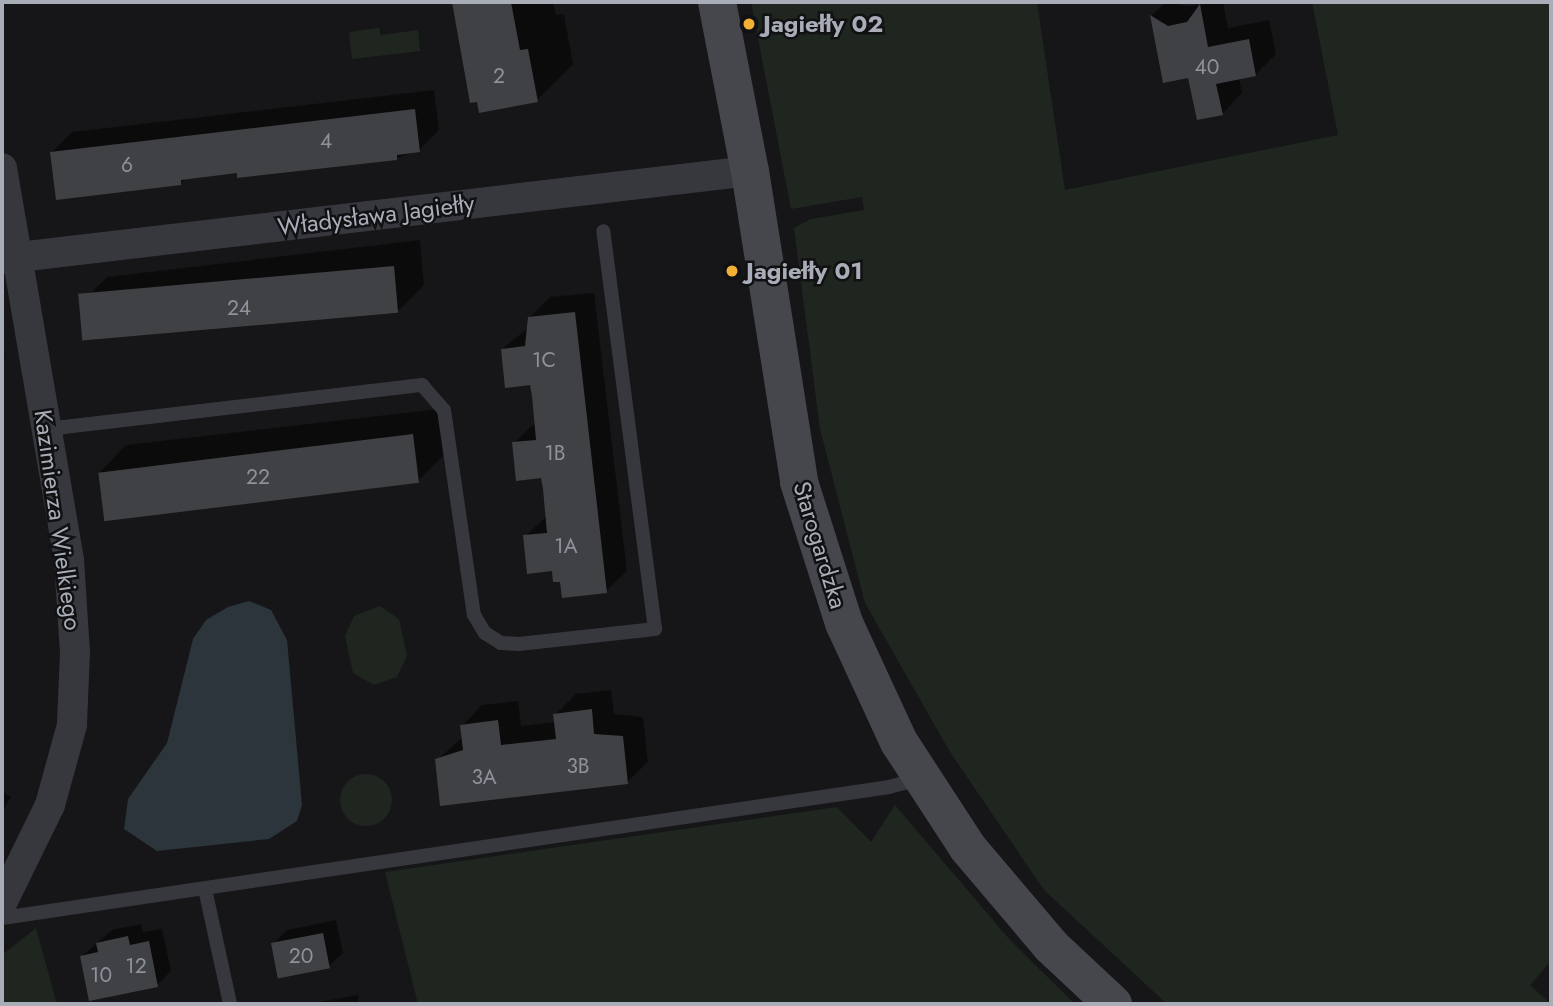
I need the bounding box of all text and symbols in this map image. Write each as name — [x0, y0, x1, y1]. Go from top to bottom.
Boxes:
place label: Jagiełły 02 — [763, 10, 883, 38]
marker: Jagiełły 02 — [741, 16, 757, 32]
house number: 40 — [1195, 54, 1219, 80]
house number: 2 — [493, 63, 505, 89]
house number: 4 — [320, 128, 332, 154]
house number: 6 — [121, 152, 133, 178]
street label: Władysława Jagiełły — [276, 189, 476, 241]
place label: Jagiełły 01 — [746, 257, 863, 285]
marker: Jagiełły 01 — [724, 263, 740, 279]
house number: 24 — [227, 295, 251, 321]
house number: 1C — [532, 347, 556, 373]
street label: Kazimierza Wielkiego — [28, 408, 88, 632]
house number: 1B — [544, 440, 566, 466]
house number: 22 — [246, 464, 270, 490]
street label: Starogardzka — [787, 478, 853, 612]
house number: 1A — [554, 533, 578, 559]
house number: 3B — [566, 753, 590, 779]
house number: 3A — [471, 764, 497, 790]
house number: 20 — [289, 943, 313, 969]
house number: 12 — [125, 953, 147, 979]
house number: 10 — [90, 962, 112, 988]

